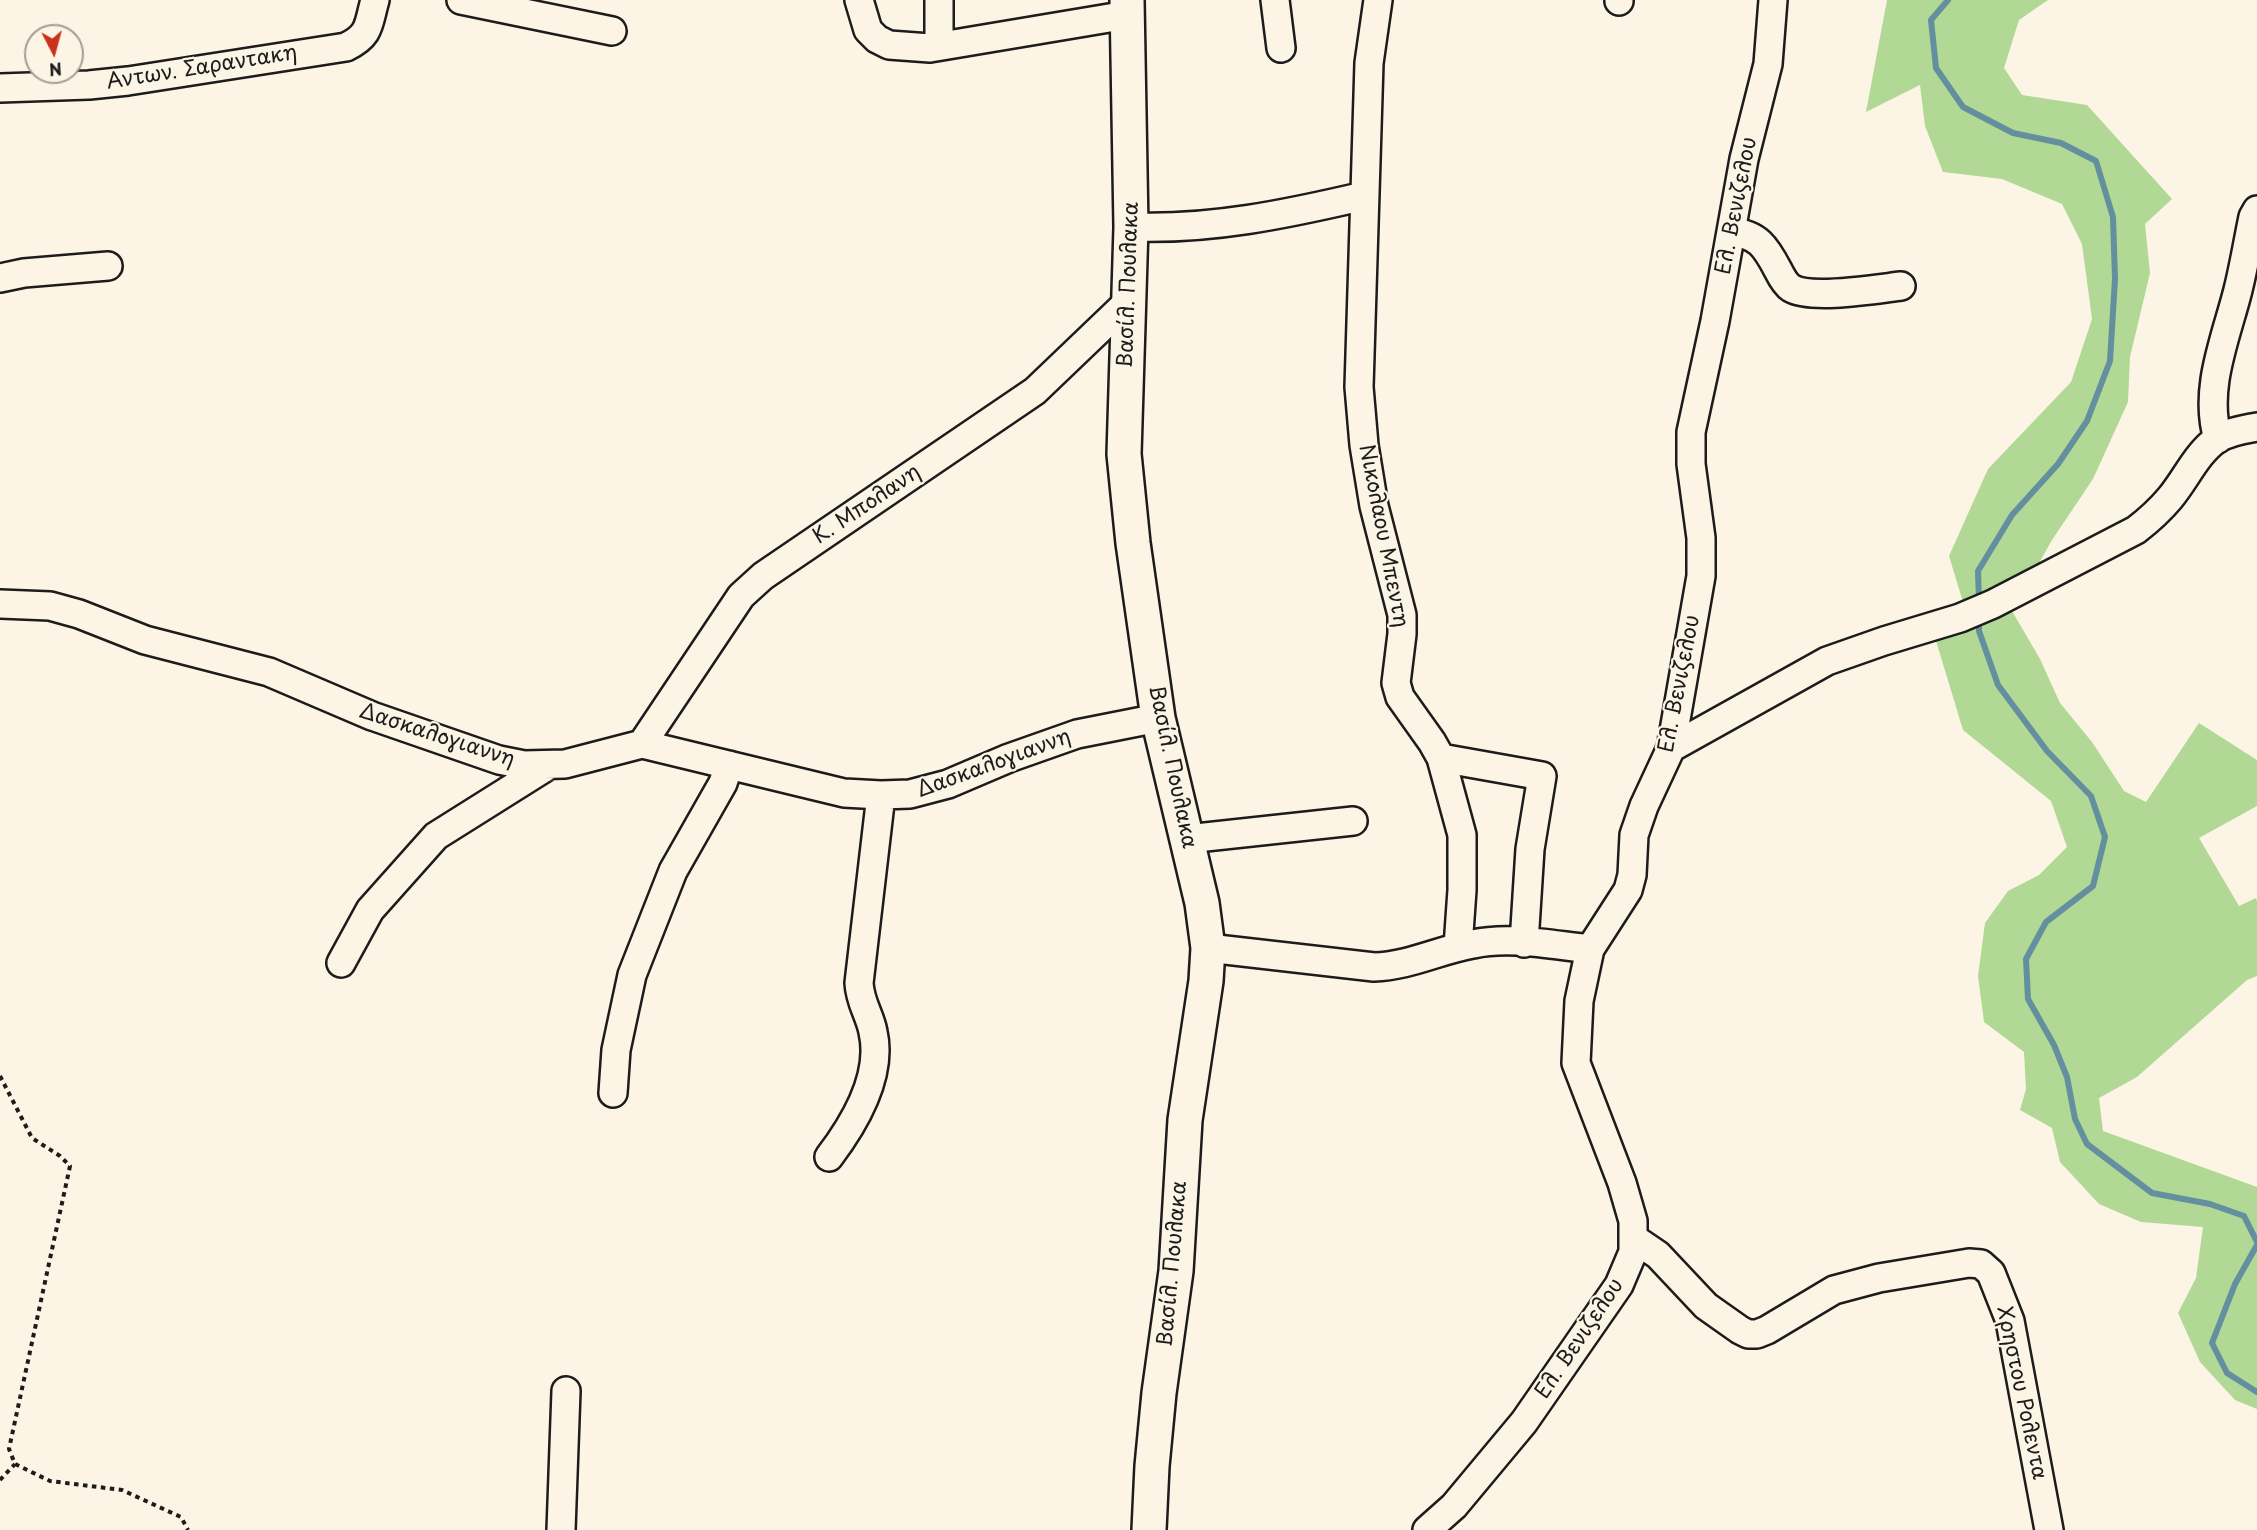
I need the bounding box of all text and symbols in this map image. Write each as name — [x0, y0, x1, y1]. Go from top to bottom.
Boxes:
north arrow — [24, 24, 84, 84]
street label: Αντων. Σαραντακη — [105, 40, 299, 96]
text: N — [48, 57, 63, 83]
street label: Ελ. Βενιζελου — [1711, 135, 1763, 277]
street label: Βασίλ. Πουλακα — [1114, 201, 1144, 369]
street label: Νικολαου Μπεντη — [1353, 442, 1413, 630]
street label: Κ. Μπολανη — [808, 460, 926, 550]
street label: Ελ. Βενιζελου — [1654, 613, 1706, 755]
street label: Βασίλ. Πουλακα — [1142, 683, 1202, 851]
street label: Δασκαλογιαννη — [356, 699, 518, 773]
street label: Δασκαλογιαννη — [914, 724, 1074, 804]
street label: Βασίλ. Πουλακα — [1153, 1180, 1193, 1348]
street label: Ελ. Βενιζελου — [1531, 1274, 1629, 1404]
street label: Χρηστου Ρολεντα — [1990, 1304, 2052, 1482]

